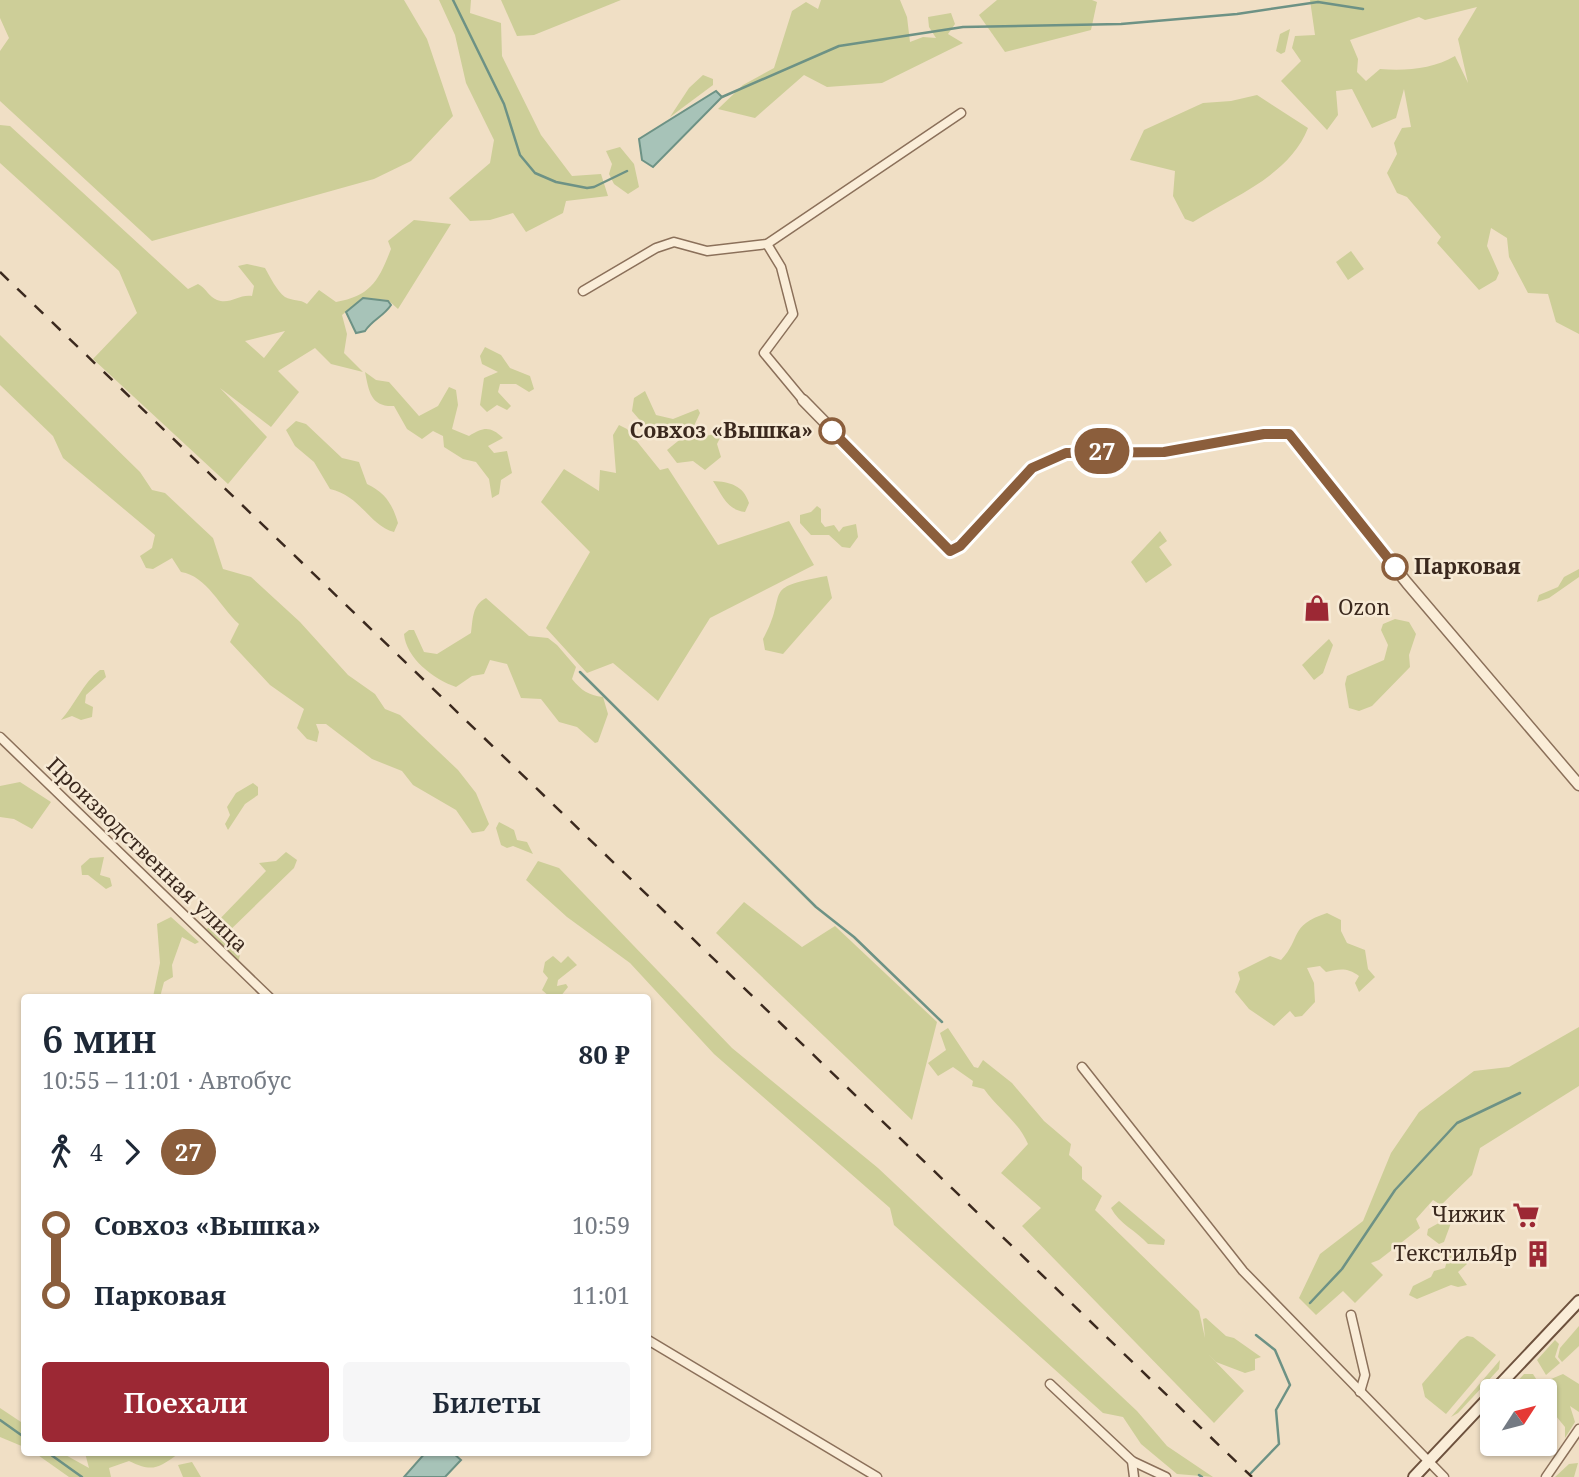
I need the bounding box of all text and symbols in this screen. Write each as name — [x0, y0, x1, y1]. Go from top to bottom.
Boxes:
place label: Совхоз «Вышка» — [630, 416, 813, 444]
marker: Совхоз «Вышка» — [819, 418, 845, 444]
line badge: 27 — [1070, 428, 1134, 474]
text: 27 — [1088, 434, 1116, 467]
place label: Парковая — [1414, 552, 1521, 580]
marker: Парковая — [1382, 554, 1408, 580]
shop icon: Ozon — [1302, 593, 1332, 623]
place label: Ozon — [1338, 593, 1390, 621]
street label: Производственная улица — [41, 751, 254, 958]
text: 6 мин — [42, 1012, 157, 1064]
text: 80 ₽ — [579, 1036, 630, 1072]
text: 10:55 – 11:01 · Автобус — [42, 1064, 291, 1096]
icon: walk — [42, 1133, 80, 1171]
icon: forward — [113, 1133, 151, 1171]
text: 27 — [175, 1135, 202, 1168]
text: 4 — [90, 1136, 103, 1168]
place label: Чижик — [1432, 1200, 1506, 1228]
supermarket icon: Чижик — [1511, 1200, 1541, 1230]
text: Совхоз «Вышка» — [94, 1207, 321, 1243]
text: 10:59 — [572, 1209, 630, 1241]
place label: ТекстильЯр — [1393, 1239, 1517, 1267]
building icon: ТекстильЯр — [1523, 1239, 1553, 1269]
text: Парковая — [94, 1277, 226, 1313]
text: 11:01 — [572, 1279, 630, 1311]
button: Поехали — [42, 1362, 329, 1442]
button: Билеты — [343, 1362, 630, 1442]
north arrow — [1480, 1379, 1558, 1456]
map controls — [1480, 1379, 1557, 1456]

